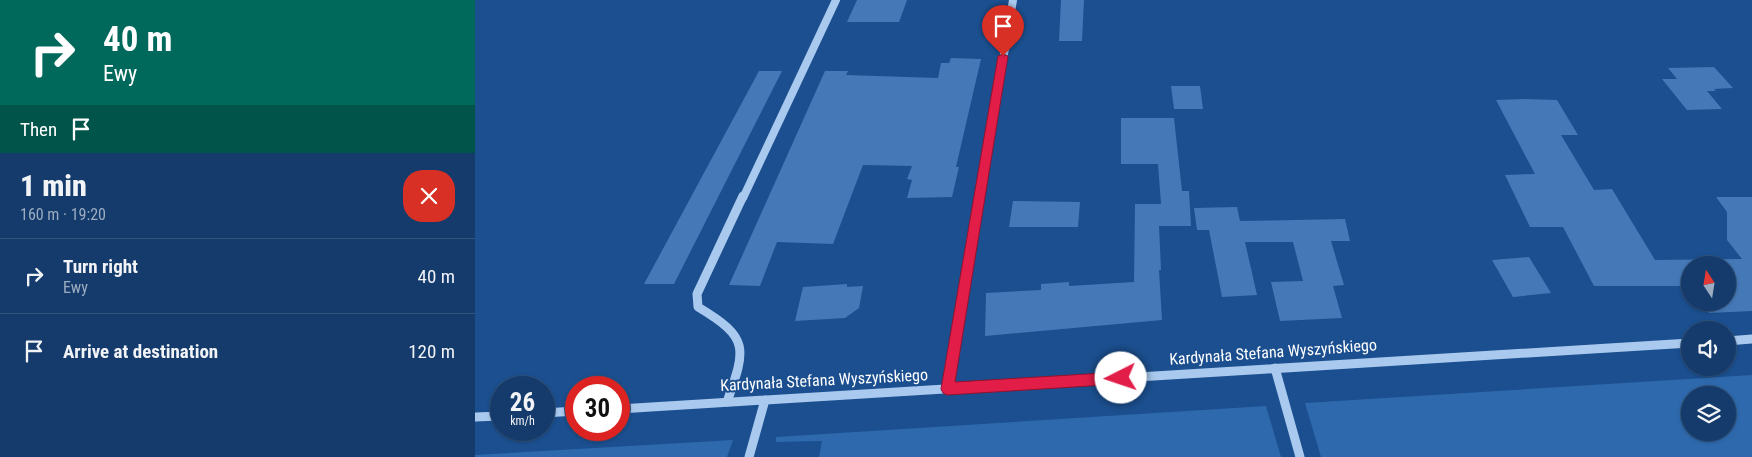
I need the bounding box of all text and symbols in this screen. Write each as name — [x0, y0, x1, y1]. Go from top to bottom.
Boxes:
pin — [982, 5, 1024, 56]
icon: arrive — [989, 12, 1017, 40]
text: 40 m — [103, 19, 172, 60]
icon: right — [20, 20, 85, 85]
text: Ewy — [103, 61, 137, 86]
icon: arrive — [67, 115, 95, 143]
text: Then — [20, 118, 57, 141]
text: 1 min — [20, 168, 87, 203]
button: close — [403, 170, 455, 222]
text: 160 m · 19:20 — [20, 205, 106, 224]
text: Turn right — [63, 255, 138, 278]
north arrow — [1681, 256, 1736, 311]
map controls — [1681, 256, 1736, 441]
icon: right — [20, 262, 48, 290]
text: 40 m — [418, 265, 455, 288]
text: Ewy — [63, 278, 88, 297]
button: sound — [1681, 321, 1736, 376]
street label: Kardynała Stefana Wyszyńskiego — [1169, 335, 1377, 369]
icon: arrive — [20, 337, 48, 365]
text: Arrive at destination — [63, 340, 218, 363]
text: 120 m — [408, 340, 455, 363]
position arrow — [1094, 351, 1146, 403]
street label: Kardynała Stefana Wyszyńskiego — [720, 365, 928, 395]
speed limit sign: 30 — [565, 376, 630, 441]
button: layers — [1681, 386, 1736, 441]
text: 26 — [510, 388, 535, 417]
text: km/h — [510, 414, 535, 428]

